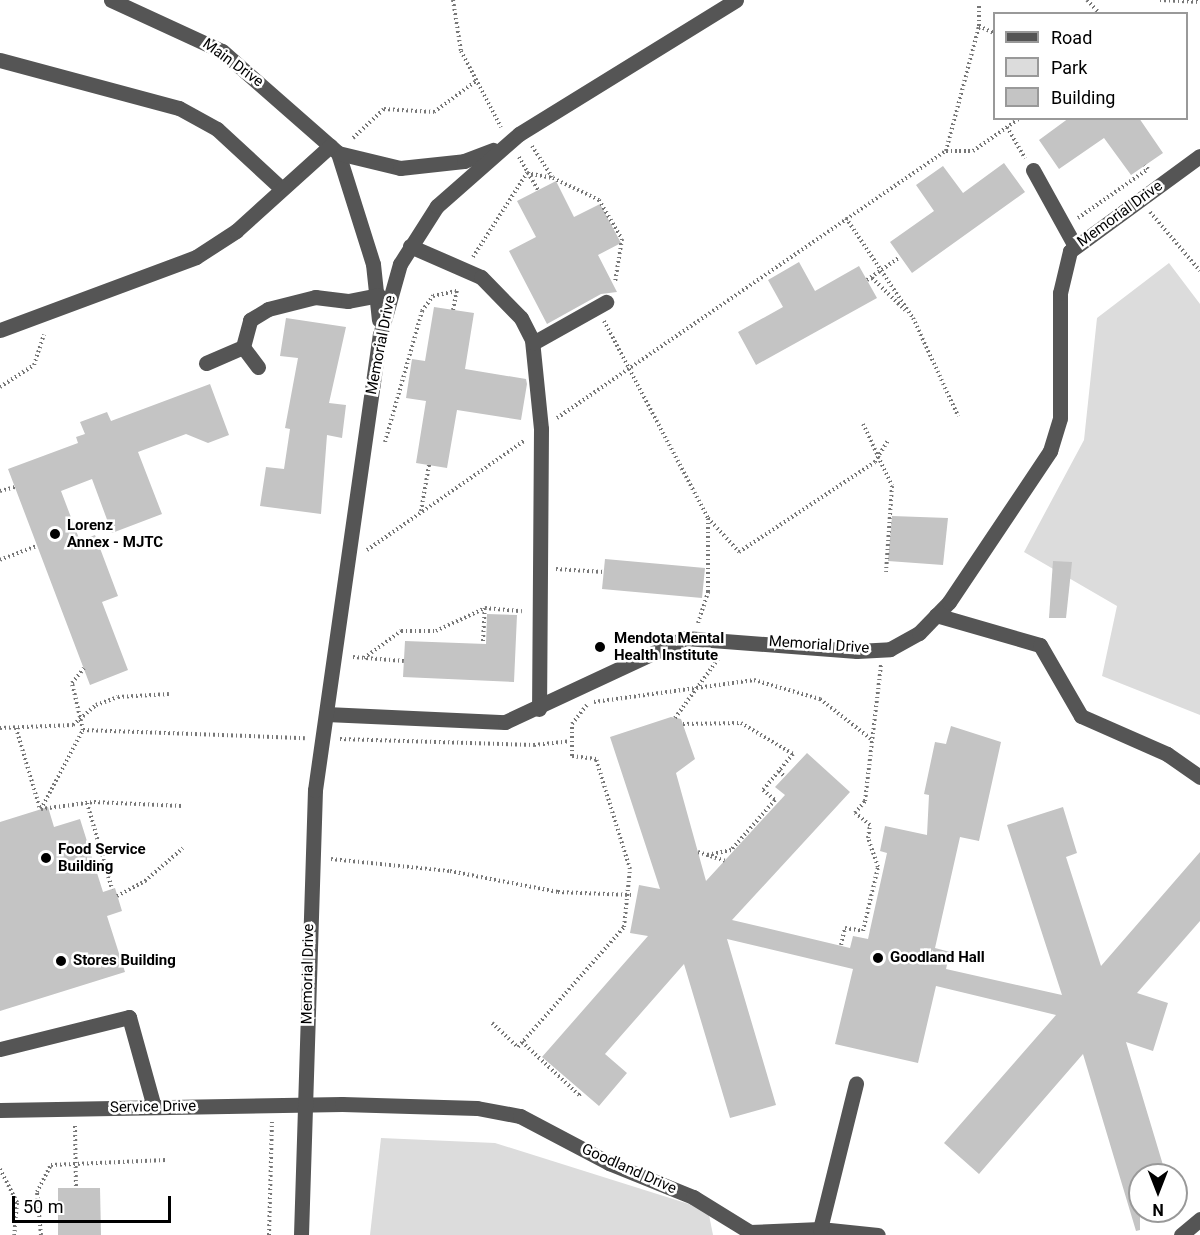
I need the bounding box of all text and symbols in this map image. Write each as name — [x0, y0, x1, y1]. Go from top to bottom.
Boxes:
legend — [993, 12, 1188, 120]
text: Road — [1051, 27, 1092, 48]
street label: Main Drive — [199, 35, 267, 91]
text: Park — [1051, 57, 1087, 78]
text: Building — [1051, 87, 1115, 108]
street label: Memorial Drive — [1074, 177, 1166, 251]
street label: Memorial Drive — [363, 294, 399, 396]
place label: Lorenz Annex - MJTC — [67, 516, 163, 551]
marker: Lorenz Annex - MJTC — [48, 527, 62, 541]
place label: Mendota Mental Health Institute — [614, 629, 724, 664]
street label: Memorial Drive — [768, 633, 870, 657]
marker: Mendota Mental Health Institute — [591, 638, 609, 656]
place label: Food Service Building — [58, 840, 146, 875]
marker: Food Service Building — [39, 851, 53, 865]
street label: Memorial Drive — [298, 923, 318, 1025]
place label: Goodland Hall — [890, 949, 985, 967]
marker: Goodland Hall — [871, 951, 885, 965]
place label: Stores Building — [73, 952, 176, 970]
marker: Stores Building — [54, 954, 68, 968]
street label: Service Drive — [110, 1097, 196, 1117]
street label: Goodland Drive — [579, 1140, 679, 1198]
north arrow — [1128, 1163, 1188, 1223]
scale bar — [15, 1184, 174, 1222]
text: 50 m — [23, 1196, 63, 1217]
text: N — [1152, 1200, 1164, 1219]

